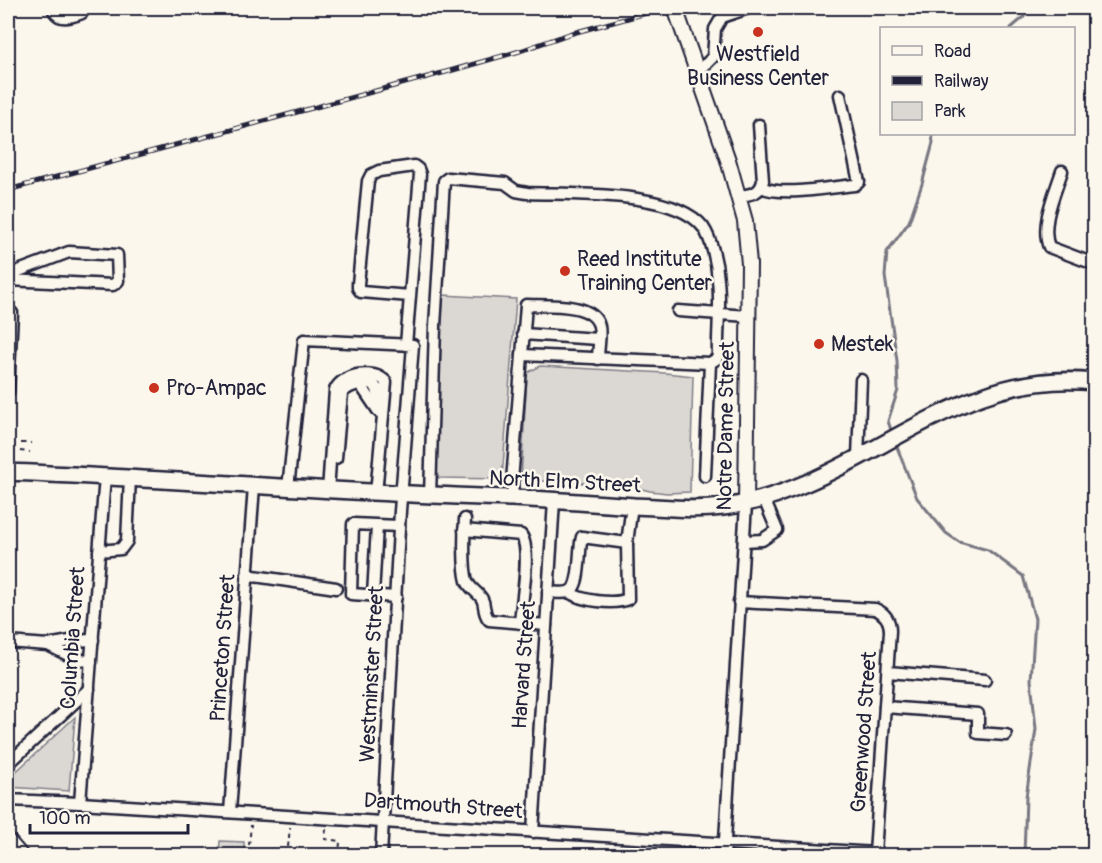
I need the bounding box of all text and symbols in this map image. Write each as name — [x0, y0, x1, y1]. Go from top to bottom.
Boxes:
marker: Westfield Business Center — [751, 25, 765, 39]
legend — [880, 27, 1075, 135]
text: Road — [934, 40, 971, 63]
place label: Westfield Business Center — [687, 41, 829, 92]
text: Railway — [934, 70, 989, 93]
text: Park — [934, 100, 966, 123]
place label: Reed Institute Training Center — [577, 246, 713, 297]
marker: Reed Institute Training Center — [558, 264, 572, 278]
place label: Mestek — [831, 331, 894, 358]
marker: Mestek — [812, 337, 826, 351]
street label: Notre Dame Street — [711, 341, 741, 511]
place label: Pro-Ampac — [166, 375, 267, 402]
marker: Pro-Ampac — [147, 381, 161, 395]
street label: North Elm Street — [488, 465, 642, 499]
street label: Columbia Street — [55, 565, 91, 710]
street label: Princeton Street — [204, 573, 242, 723]
street label: Westminster Street — [354, 584, 390, 763]
street label: Harvard Street — [506, 599, 542, 730]
street label: Greenwood Street — [845, 650, 883, 814]
street label: Dartmouth Street — [363, 787, 524, 825]
scale bar — [30, 797, 188, 835]
text: 100 m — [39, 807, 91, 830]

